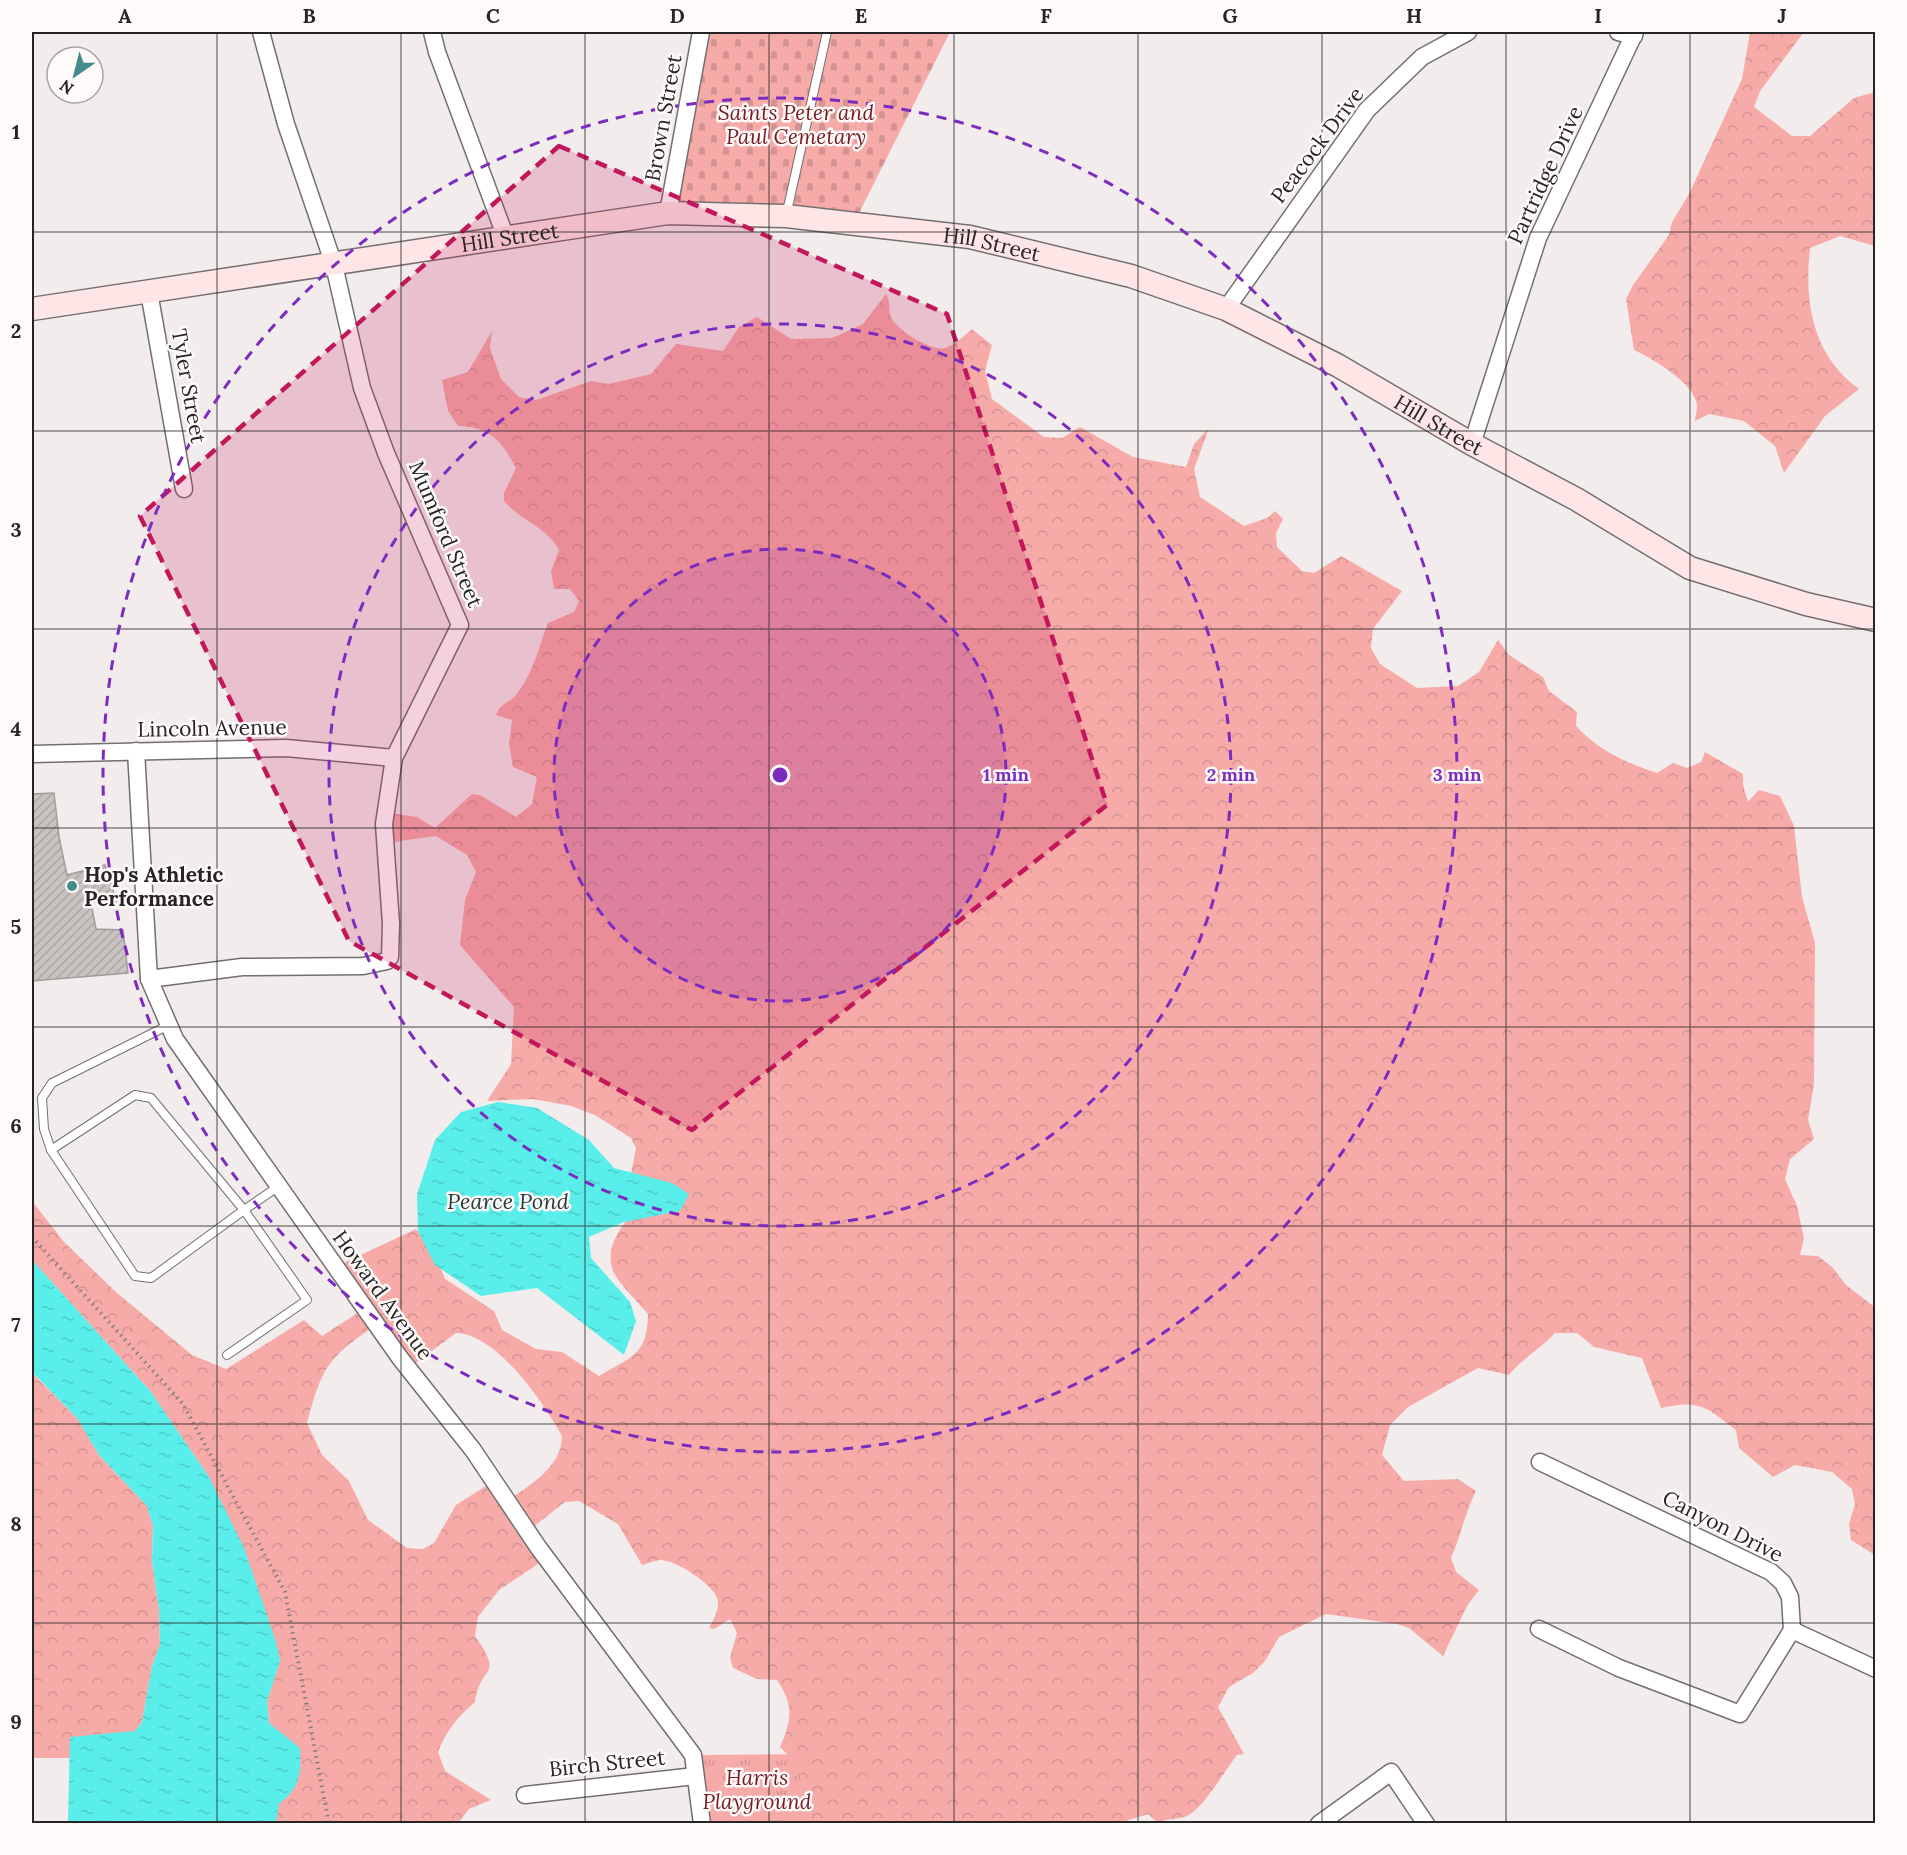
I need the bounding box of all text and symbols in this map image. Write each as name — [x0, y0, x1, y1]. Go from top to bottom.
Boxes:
text: A — [118, 3, 132, 28]
text: B — [302, 3, 316, 28]
text: C — [486, 3, 500, 28]
text: D — [669, 3, 685, 28]
text: E — [855, 3, 867, 28]
text: F — [1040, 3, 1052, 28]
text: G — [1222, 3, 1238, 28]
text: H — [1406, 3, 1422, 28]
text: I — [1594, 3, 1602, 28]
text: J — [1777, 3, 1787, 28]
north arrow — [45, 45, 105, 105]
street label: Brown Street — [639, 52, 688, 184]
text: N — [56, 76, 77, 99]
street label: Peacock Drive — [1265, 82, 1369, 208]
park label: Saints Peter and Paul Cemetary — [718, 99, 875, 150]
street label: Partridge Drive — [1501, 102, 1589, 248]
text: 1 — [12, 119, 20, 144]
street label: Hill Street — [459, 216, 561, 258]
street label: Hill Street — [942, 221, 1044, 267]
text: 2 — [11, 318, 21, 343]
street label: Tyler Street — [166, 327, 212, 446]
street label: Hill Street — [1389, 388, 1489, 461]
street label: Mumford Street — [403, 457, 489, 612]
text: 3 — [10, 517, 22, 542]
street label: Lincoln Avenue — [137, 713, 287, 743]
text: 4 — [11, 716, 22, 741]
text: 1 min — [983, 763, 1029, 786]
text: 2 min — [1207, 763, 1256, 786]
text: 3 min — [1433, 763, 1482, 786]
centre of rings — [770, 765, 790, 785]
place label: Hop's Athletic Performance — [84, 861, 224, 912]
marker: Hop's Athletic Performance — [65, 879, 79, 893]
text: 5 — [11, 914, 22, 939]
text: 6 — [10, 1113, 22, 1138]
water label: Pearce Pond — [447, 1187, 570, 1215]
street label: Howard Avenue — [327, 1225, 439, 1365]
text: 7 — [11, 1312, 21, 1337]
street label: Canyon Drive — [1658, 1484, 1788, 1568]
text: 8 — [10, 1511, 22, 1536]
text: 9 — [10, 1709, 22, 1734]
street label: Birch Street — [548, 1743, 667, 1783]
park label: Harris Playground — [703, 1764, 812, 1815]

